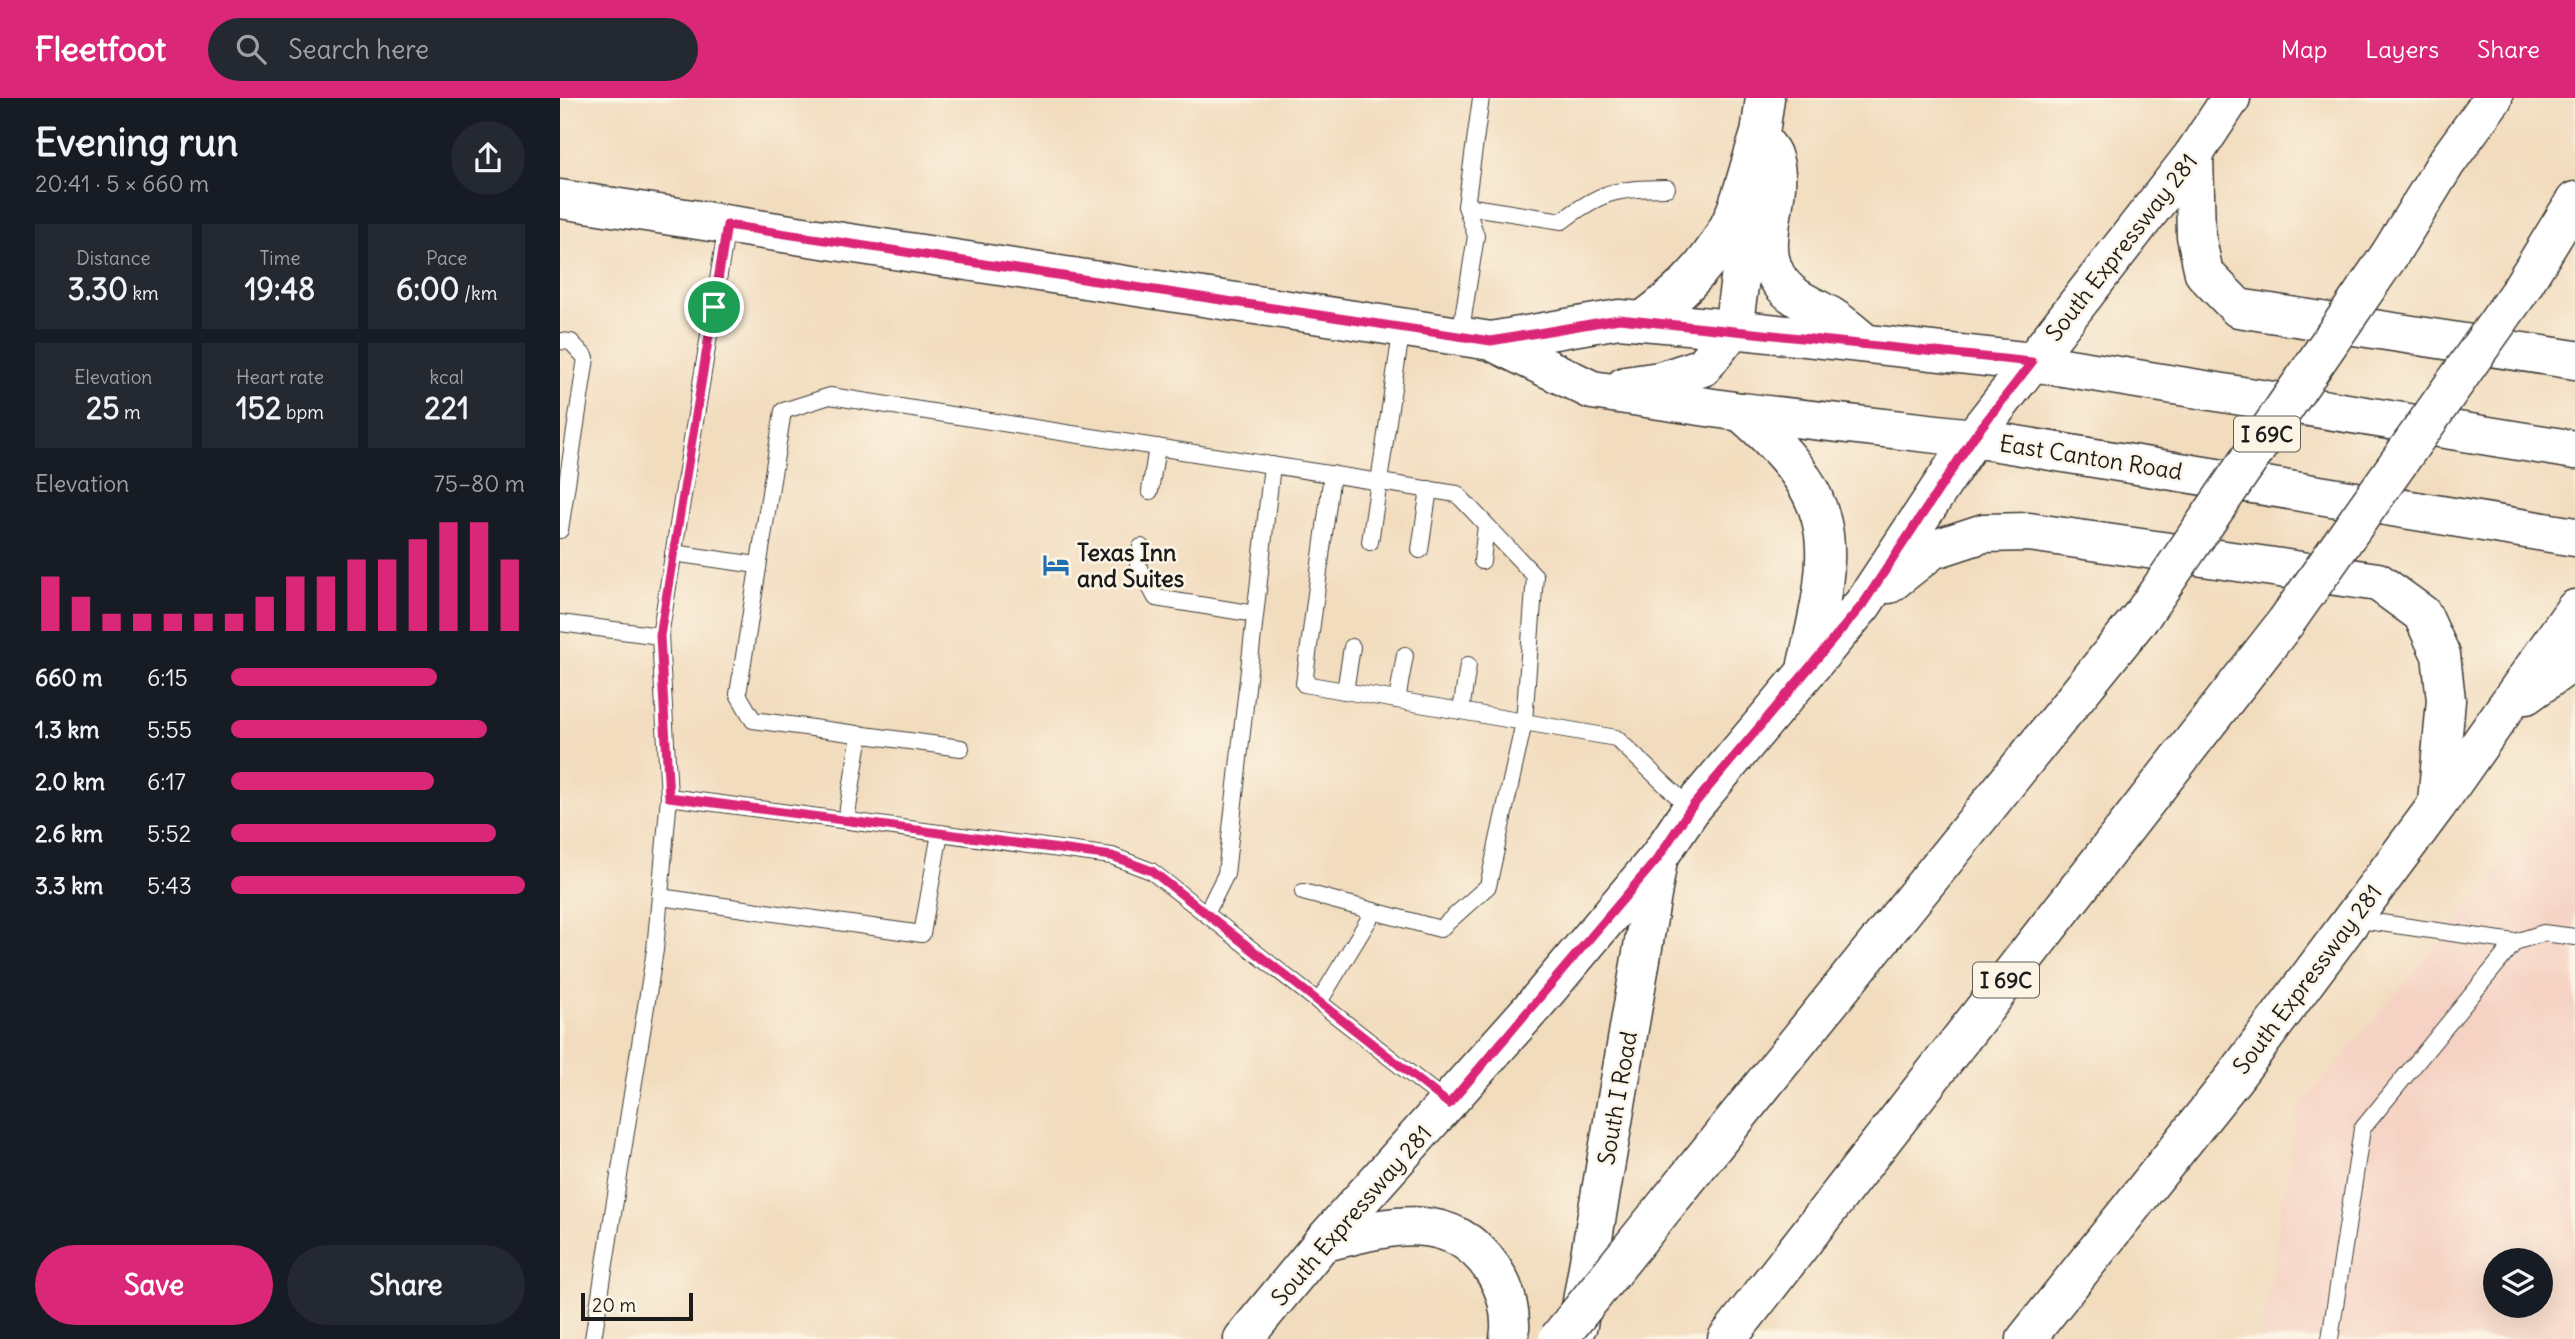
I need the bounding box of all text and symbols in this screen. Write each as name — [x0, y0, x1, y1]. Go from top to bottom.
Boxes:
search box — [208, 18, 698, 81]
text: Fleetfoot — [35, 28, 166, 70]
icon: search — [232, 30, 270, 68]
text: Search here — [288, 33, 429, 66]
text: Map — [2281, 34, 2327, 64]
text: Layers — [2365, 34, 2439, 64]
text: Share — [2477, 34, 2540, 64]
text: Evening run — [35, 119, 238, 166]
button: share — [451, 121, 525, 195]
street label: South Expressway 281 — [2039, 147, 2203, 347]
text: 20:41 · 5 × 660 m — [35, 169, 209, 198]
text: Distance — [76, 246, 150, 270]
text: Time — [259, 246, 301, 270]
text: Pace — [426, 246, 467, 270]
text: 3.30 — [68, 270, 128, 308]
text: 19:48 — [245, 270, 315, 308]
text: 6:00 — [396, 270, 460, 308]
pin — [684, 277, 744, 337]
text: km — [128, 281, 159, 305]
text: /km — [460, 281, 497, 305]
icon: arrive — [695, 288, 733, 326]
text: Elevation — [74, 365, 152, 389]
text: Heart rate — [236, 365, 324, 389]
text: kcal — [430, 365, 464, 389]
text: 25 — [86, 389, 120, 427]
text: 152 — [236, 389, 282, 427]
text: 221 — [424, 389, 469, 427]
text: m — [120, 400, 141, 424]
text: bpm — [282, 400, 324, 424]
road number: I 69C — [2234, 416, 2300, 452]
street label: East Canton Road — [1998, 428, 2184, 486]
text: Elevation — [35, 469, 129, 498]
text: 75–80 m — [433, 469, 525, 498]
place label: Texas Inn and Suites — [1077, 538, 1184, 593]
hotel icon: Texas Inn and Suites — [1041, 550, 1071, 580]
text: 660 m — [35, 663, 102, 692]
text: 6:15 — [147, 663, 188, 692]
text: 1.3 km — [35, 715, 99, 744]
text: 5:55 — [147, 715, 192, 744]
text: 2.0 km — [35, 767, 105, 796]
text: 6:17 — [147, 767, 186, 796]
text: 2.6 km — [35, 819, 103, 848]
text: 5:52 — [147, 819, 191, 848]
text: 3.3 km — [35, 871, 103, 900]
text: 5:43 — [147, 871, 192, 900]
street label: South Expressway 281 — [2226, 878, 2388, 1080]
road number: I 69C — [1973, 962, 2039, 998]
street label: South I Road — [1591, 1029, 1643, 1167]
street label: South Expressway 281 — [1265, 1119, 1437, 1311]
button: Save — [35, 1245, 273, 1325]
button: Share — [287, 1245, 525, 1325]
map controls — [2483, 1248, 2553, 1318]
button: layers — [2483, 1248, 2553, 1318]
scale bar — [581, 1290, 693, 1322]
text: 20 m — [592, 1293, 636, 1317]

